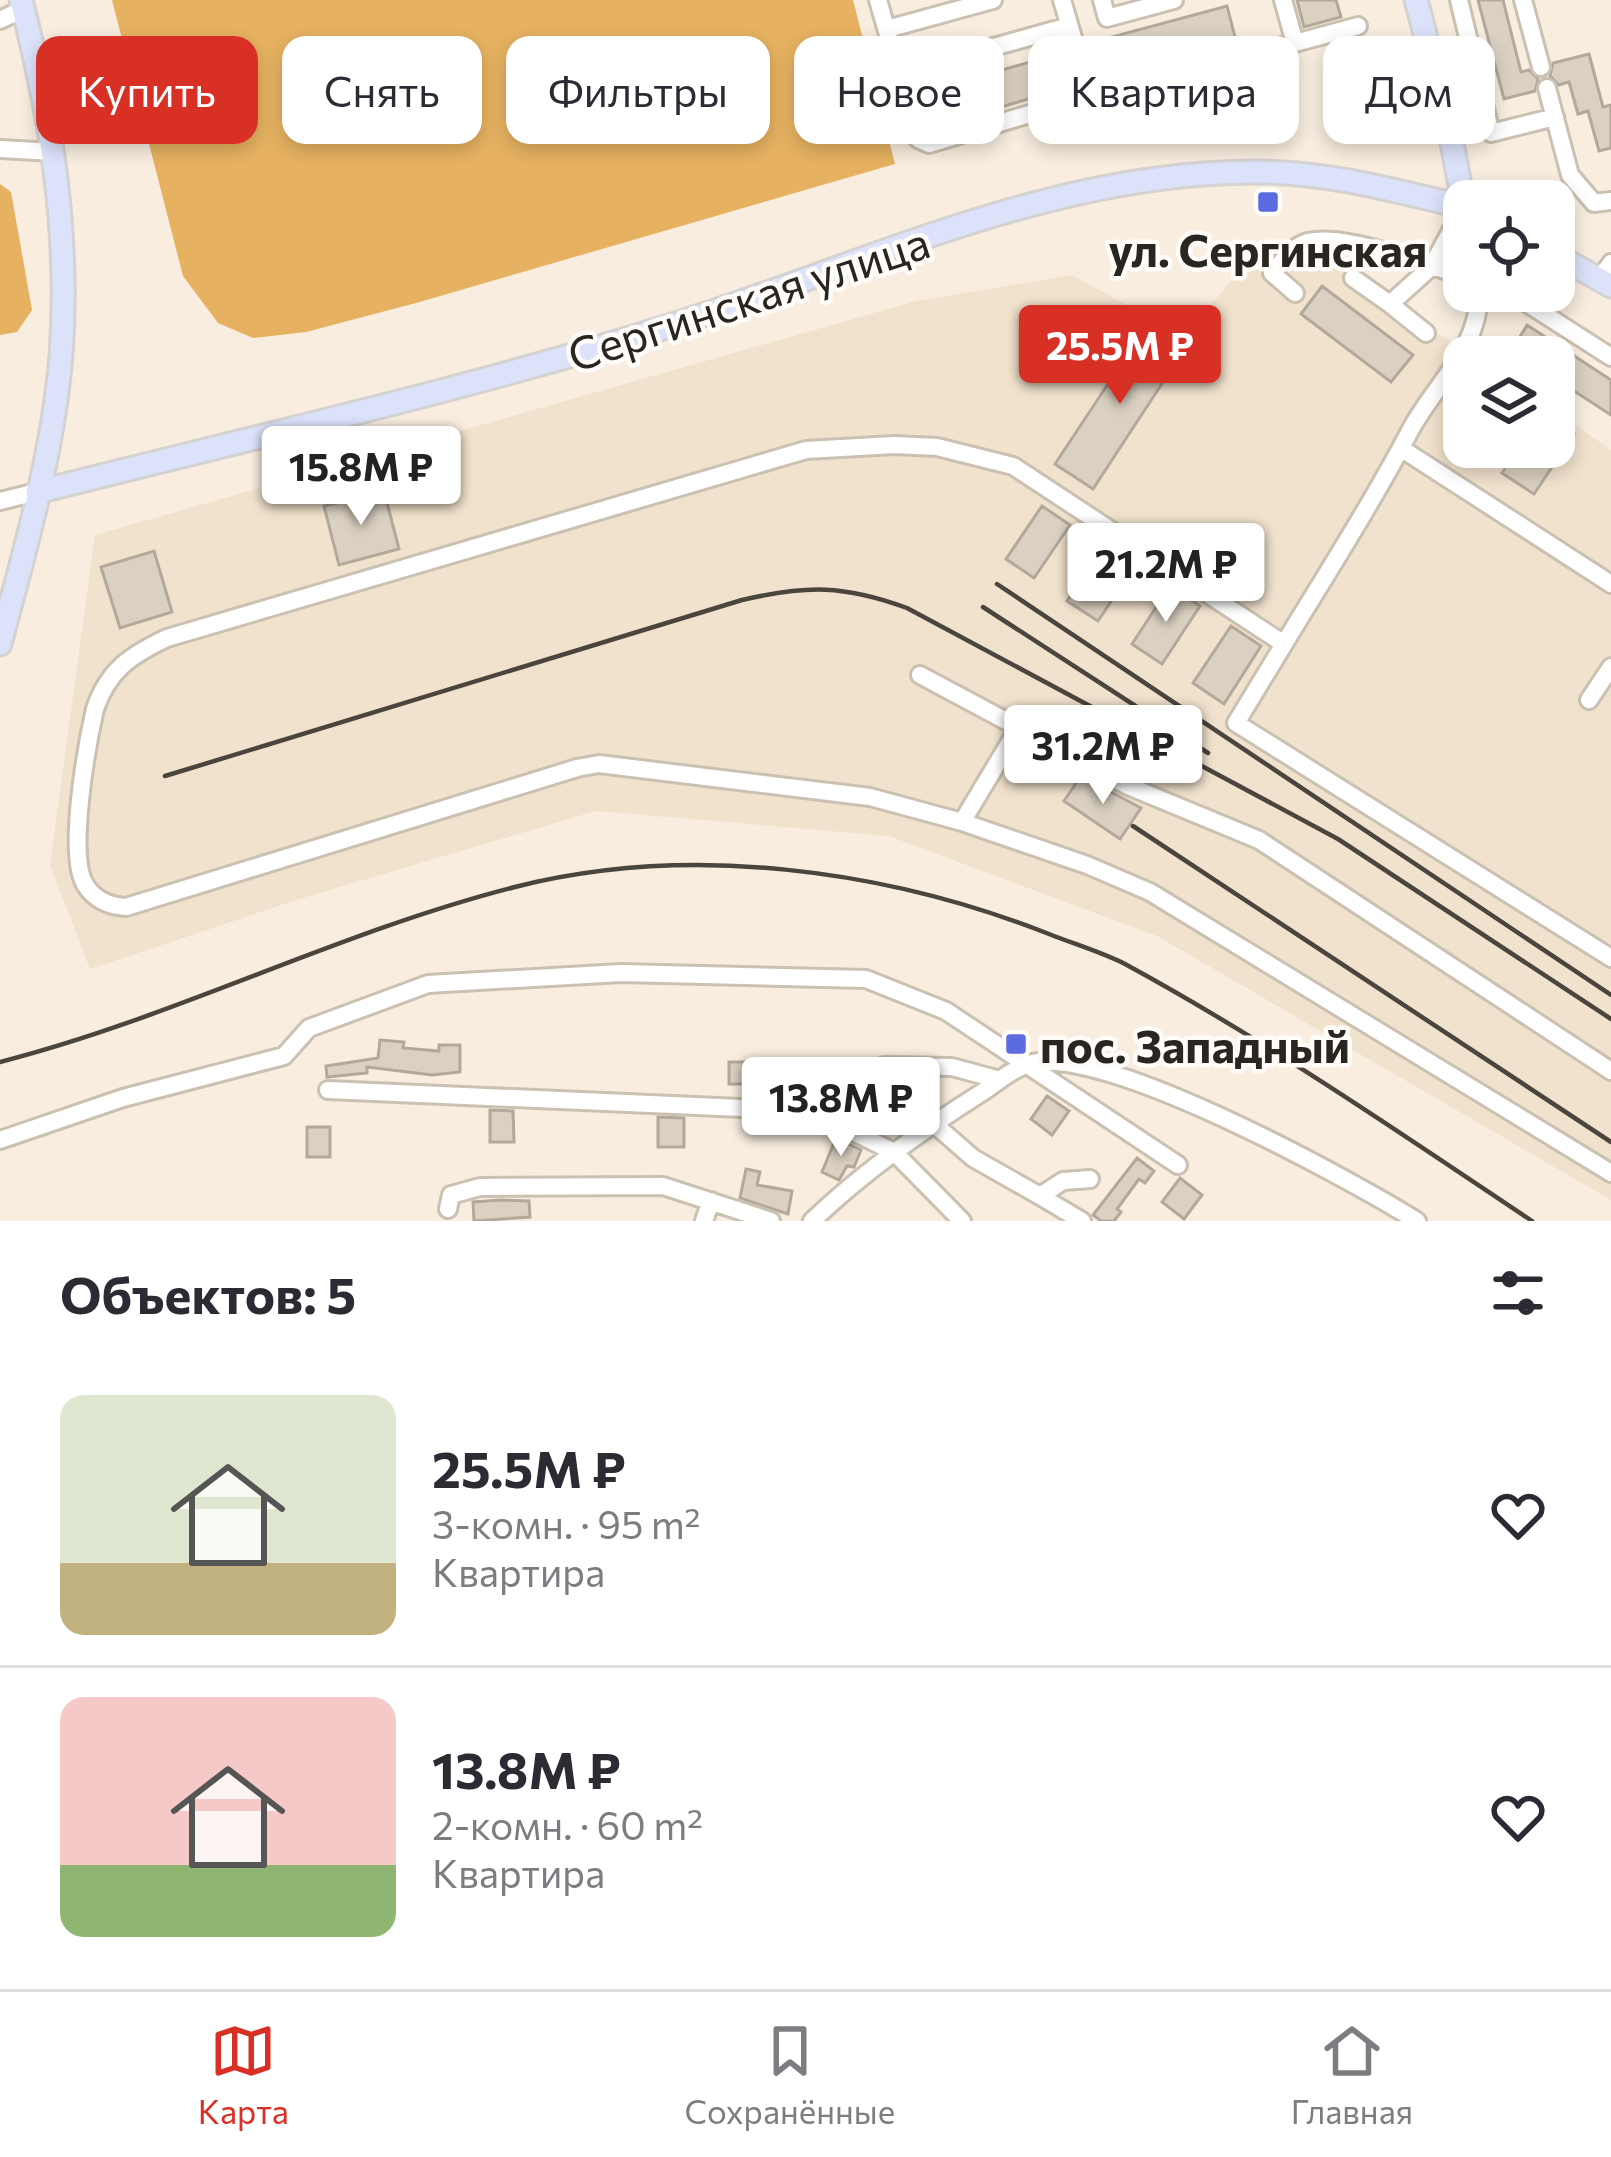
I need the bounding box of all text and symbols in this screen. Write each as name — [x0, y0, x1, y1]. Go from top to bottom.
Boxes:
chip: Купить — [36, 36, 258, 144]
chip: Снять — [282, 36, 482, 144]
chip: Фильтры — [506, 36, 770, 144]
chip: Новое — [794, 36, 1004, 144]
chip: Квартира — [1028, 36, 1299, 144]
chip: Дом — [1323, 36, 1495, 144]
map controls — [1443, 180, 1575, 468]
button: locate — [1443, 180, 1575, 312]
marker: ул. Сергинская — [1255, 189, 1281, 215]
street label: Сергинская улица — [560, 213, 936, 381]
place label: ул. Сергинская — [1109, 221, 1427, 276]
pin: 25.5M ₽ — [1009, 305, 1231, 407]
text: 25.5M ₽ — [1046, 320, 1194, 368]
button: layers — [1443, 336, 1575, 468]
pin: 15.8M ₽ — [250, 426, 472, 528]
text: 15.8M ₽ — [289, 441, 433, 489]
pin: 21.2M ₽ — [1055, 523, 1277, 625]
text: 21.2M ₽ — [1094, 538, 1238, 586]
pin: 31.2M ₽ — [992, 705, 1214, 807]
text: 31.2M ₽ — [1031, 720, 1175, 768]
place label: пос. Западный — [1040, 1017, 1350, 1072]
marker: пос. Западный — [1003, 1031, 1029, 1057]
pin: 13.8M ₽ — [730, 1057, 952, 1159]
text: 13.8M ₽ — [769, 1072, 913, 1120]
icon: filters — [1485, 1260, 1551, 1326]
text: Объектов: 5 — [60, 1262, 356, 1325]
text: 25.5M ₽ — [432, 1436, 626, 1499]
icon: home — [156, 1443, 300, 1587]
icon: heart — [1485, 1482, 1551, 1548]
text: 3-комн. · 95 m² — [432, 1499, 700, 1547]
text: Квартира — [432, 1547, 605, 1595]
text: 13.8M ₽ — [432, 1737, 621, 1800]
icon: home — [156, 1745, 300, 1889]
icon: heart — [1485, 1784, 1551, 1850]
text: 2-комн. · 60 m² — [432, 1800, 703, 1848]
text: Квартира — [432, 1848, 605, 1896]
tab: Карта — [198, 2018, 289, 2131]
tab: Сохранённые — [684, 2018, 895, 2131]
tab: Главная — [1291, 2018, 1413, 2131]

